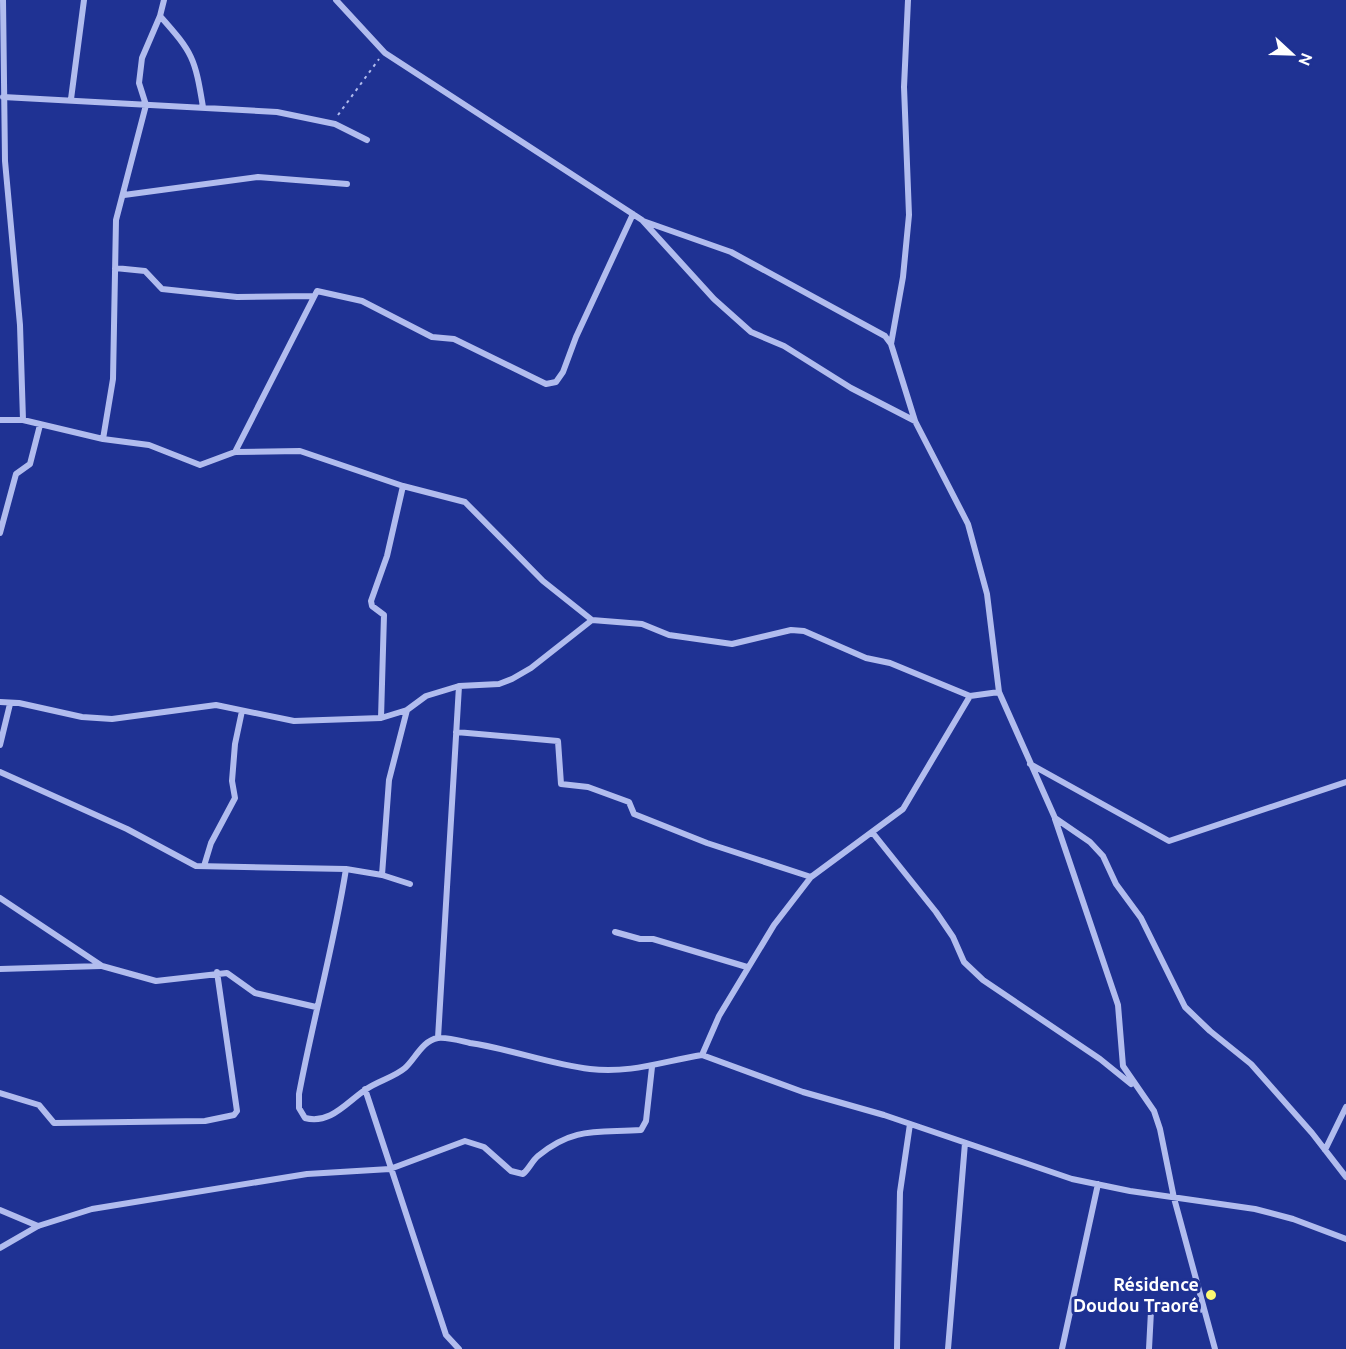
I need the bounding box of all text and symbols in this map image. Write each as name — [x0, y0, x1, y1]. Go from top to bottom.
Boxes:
north arrow — [1262, 24, 1322, 84]
text: N — [1295, 51, 1316, 69]
place label: Résidence Doudou Traoré — [1073, 1274, 1199, 1315]
marker: Résidence Doudou Traoré — [1204, 1288, 1218, 1302]

